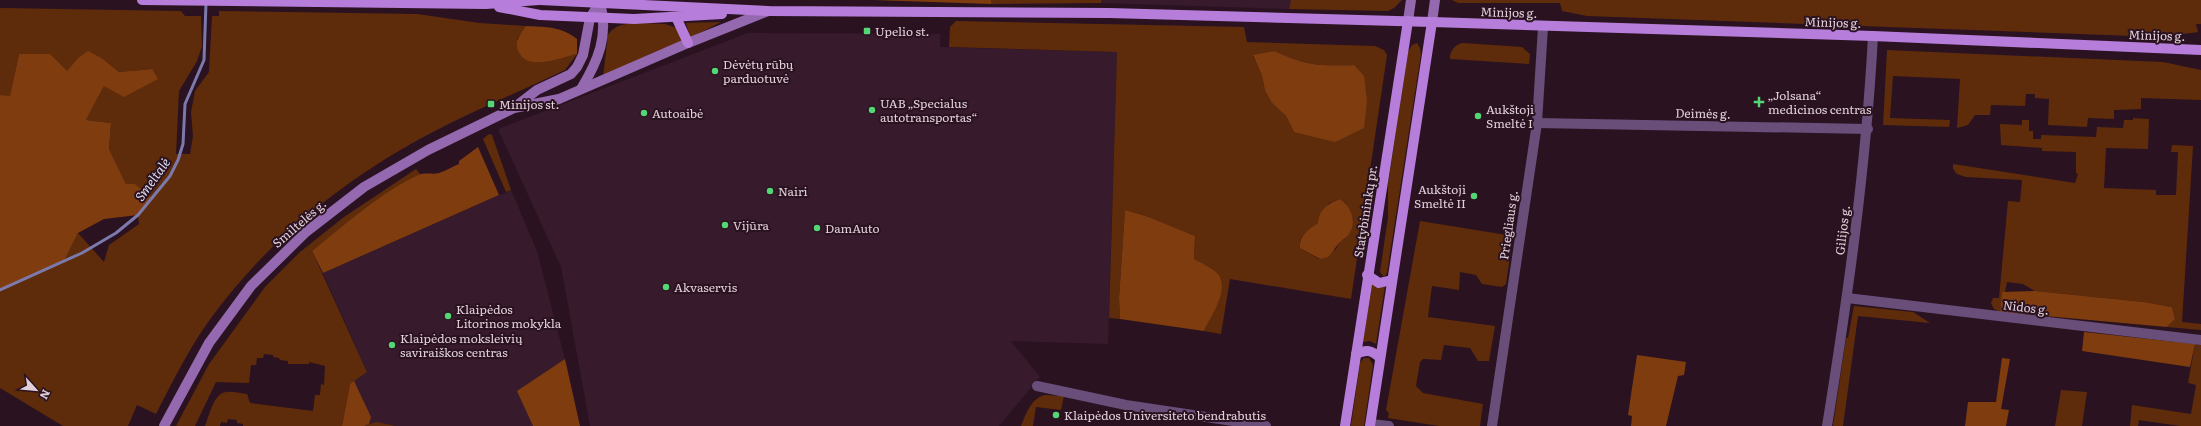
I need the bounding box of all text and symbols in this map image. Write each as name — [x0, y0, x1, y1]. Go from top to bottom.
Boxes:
street label: Minijos g. — [1480, 2, 1538, 22]
street label: Minijos g. — [1804, 12, 1862, 32]
place label: Upelio st. — [875, 22, 930, 40]
street label: Minijos g. — [2128, 25, 2186, 45]
marker: Upelio st. — [862, 26, 872, 36]
place label: Dėvėtų rūbų parduotuvė — [723, 55, 794, 87]
marker: Dėvėtų rūbų parduotuvė — [710, 66, 720, 76]
place label: „Jolsana“ medicinos centras — [1768, 86, 1872, 118]
place label: UAB „Specialus autotransportas“ — [880, 94, 978, 126]
place label: Minijos st. — [499, 95, 559, 113]
marker: „Jolsana“ medicinos centras — [1753, 96, 1765, 108]
marker: Minijos st. — [486, 99, 496, 109]
place label: Aukštoji Smeltė I — [1486, 100, 1534, 132]
place label: Autoaibė — [652, 104, 703, 122]
street label: Deimės g. — [1675, 104, 1731, 122]
marker: UAB „Specialus autotransportas“ — [867, 105, 877, 115]
marker: Autoaibė — [639, 108, 649, 118]
marker: Aukštoji Smeltė I — [1473, 111, 1483, 121]
water label: Smeltalė — [130, 153, 174, 205]
street label: Statybininkų pr. — [1349, 163, 1381, 259]
place label: Aukštoji Smeltė II — [1414, 180, 1466, 212]
place label: Nairi — [778, 182, 808, 200]
marker: Nairi — [765, 186, 775, 196]
street label: Priegliaus g. — [1494, 189, 1522, 261]
marker: Aukštoji Smeltė II — [1469, 191, 1479, 201]
street label: Smiltelės g. — [268, 195, 330, 251]
street label: Gilijos g. — [1830, 204, 1854, 256]
place label: Vijūra — [733, 216, 770, 234]
place label: DamAuto — [825, 219, 880, 237]
marker: Vijūra — [720, 220, 730, 230]
marker: DamAuto — [812, 223, 822, 233]
place label: Akvaservis — [674, 278, 738, 296]
marker: Akvaservis — [661, 282, 671, 292]
street label: Nidos g. — [2002, 295, 2050, 319]
place label: Klaipėdos Litorinos mokykla — [456, 300, 562, 332]
marker: Klaipėdos Litorinos mokykla — [443, 311, 453, 321]
place label: Klaipėdos moksleivių saviraiškos centras — [400, 329, 523, 361]
marker: Klaipėdos moksleivių saviraiškos centras — [387, 340, 397, 350]
north arrow — [16, 370, 56, 410]
text: N — [37, 387, 55, 403]
place label: Klaipėdos Universiteto bendrabutis — [1064, 406, 1267, 424]
marker: Klaipėdos Universiteto bendrabutis — [1051, 410, 1061, 420]

